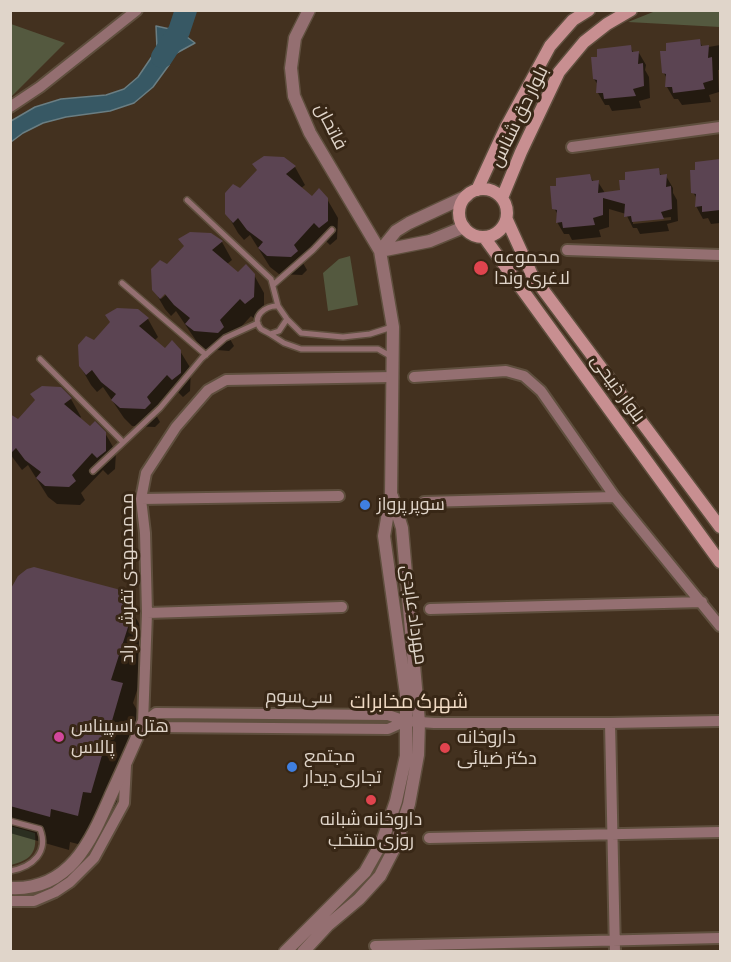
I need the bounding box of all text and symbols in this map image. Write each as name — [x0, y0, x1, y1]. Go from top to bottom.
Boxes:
street label: بلوار حق شناس — [486, 63, 554, 171]
street label: فاتحان — [309, 100, 351, 154]
place label: محموعه لاغری وندا — [494, 247, 570, 290]
marker: محموعه لاغری وندا — [472, 259, 490, 277]
street label: بلوار ذبیحی — [585, 351, 649, 427]
street label: محمدمهدی تفرشی راد — [117, 493, 139, 663]
place label: سوپر پرواز — [377, 494, 445, 516]
marker: سوپر پرواز — [358, 498, 372, 512]
street label: مهرداد عابدی — [395, 564, 431, 666]
street label: سی‌سوم — [265, 687, 333, 709]
district label: شهرک مخابرات — [350, 691, 468, 715]
place label: هتل اسپیناس پالاس — [71, 716, 169, 758]
place label: داروخانه دکتر ضیائی — [457, 727, 537, 770]
marker: هتل اسپیناس پالاس — [52, 730, 66, 744]
marker: داروخانه دکتر ضیائی — [438, 741, 452, 755]
place label: مجتمع تجاری دیدار — [304, 746, 381, 789]
marker: مجتمع تجاری دیدار — [285, 760, 299, 774]
marker: داروخانه شبانه روزی منتخب — [364, 793, 378, 807]
place label: داروخانه شبانه روزی منتخب — [320, 809, 422, 852]

